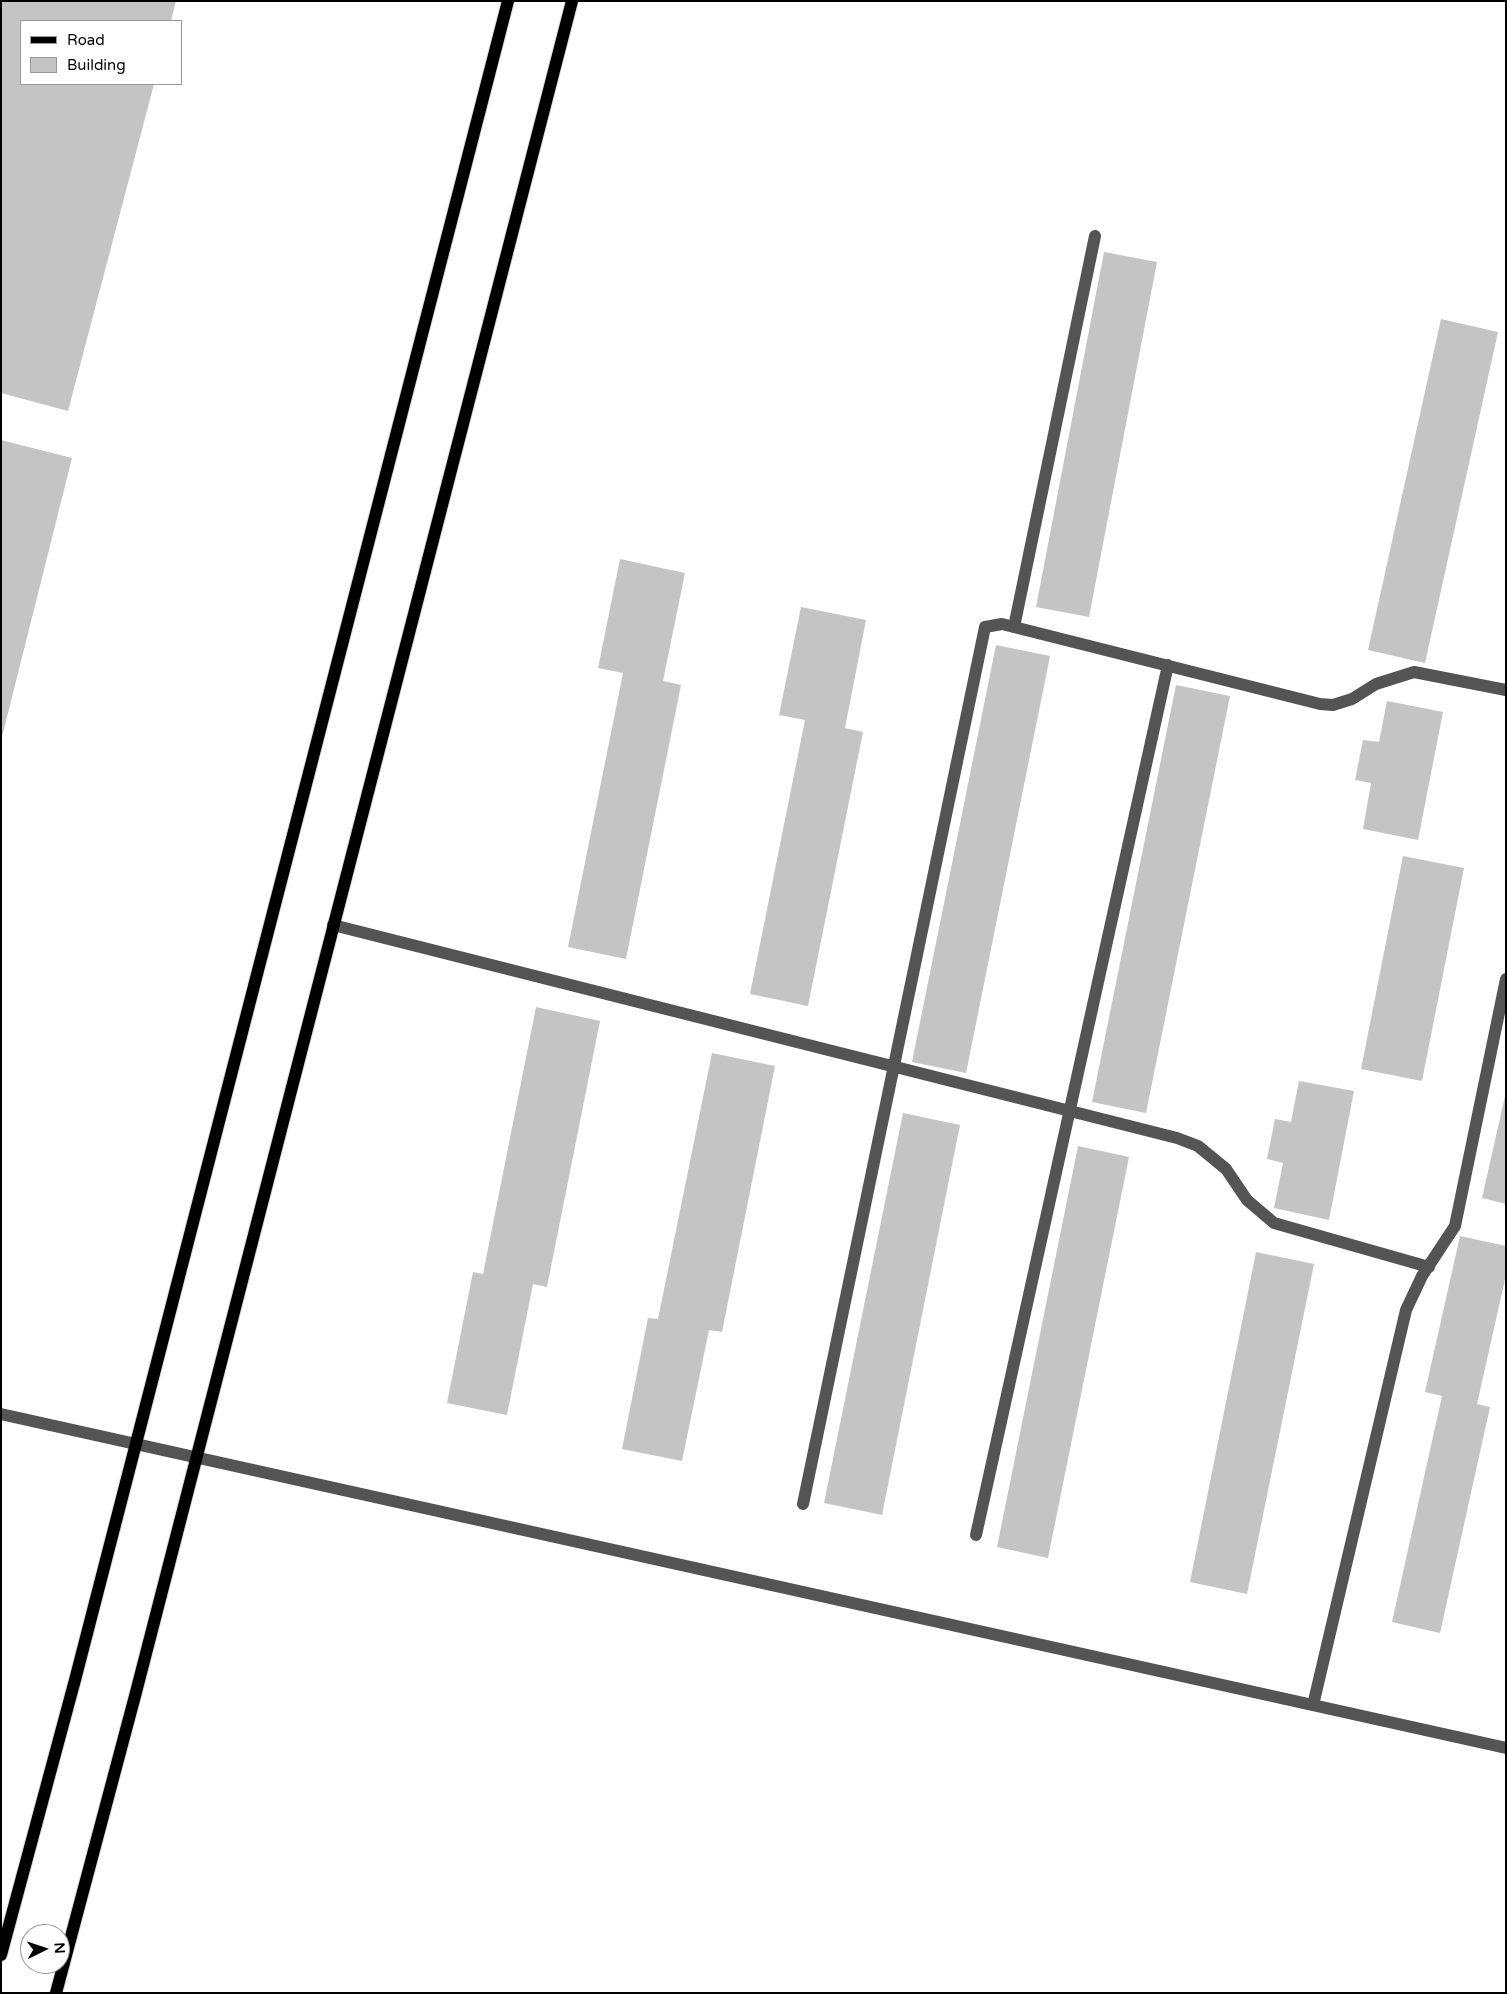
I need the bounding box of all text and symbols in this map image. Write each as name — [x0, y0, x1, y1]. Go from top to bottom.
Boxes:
legend — [20, 20, 182, 85]
text: Road — [67, 31, 105, 49]
text: Building — [67, 56, 126, 74]
north arrow — [20, 1924, 70, 1974]
text: N — [51, 1942, 68, 1954]

